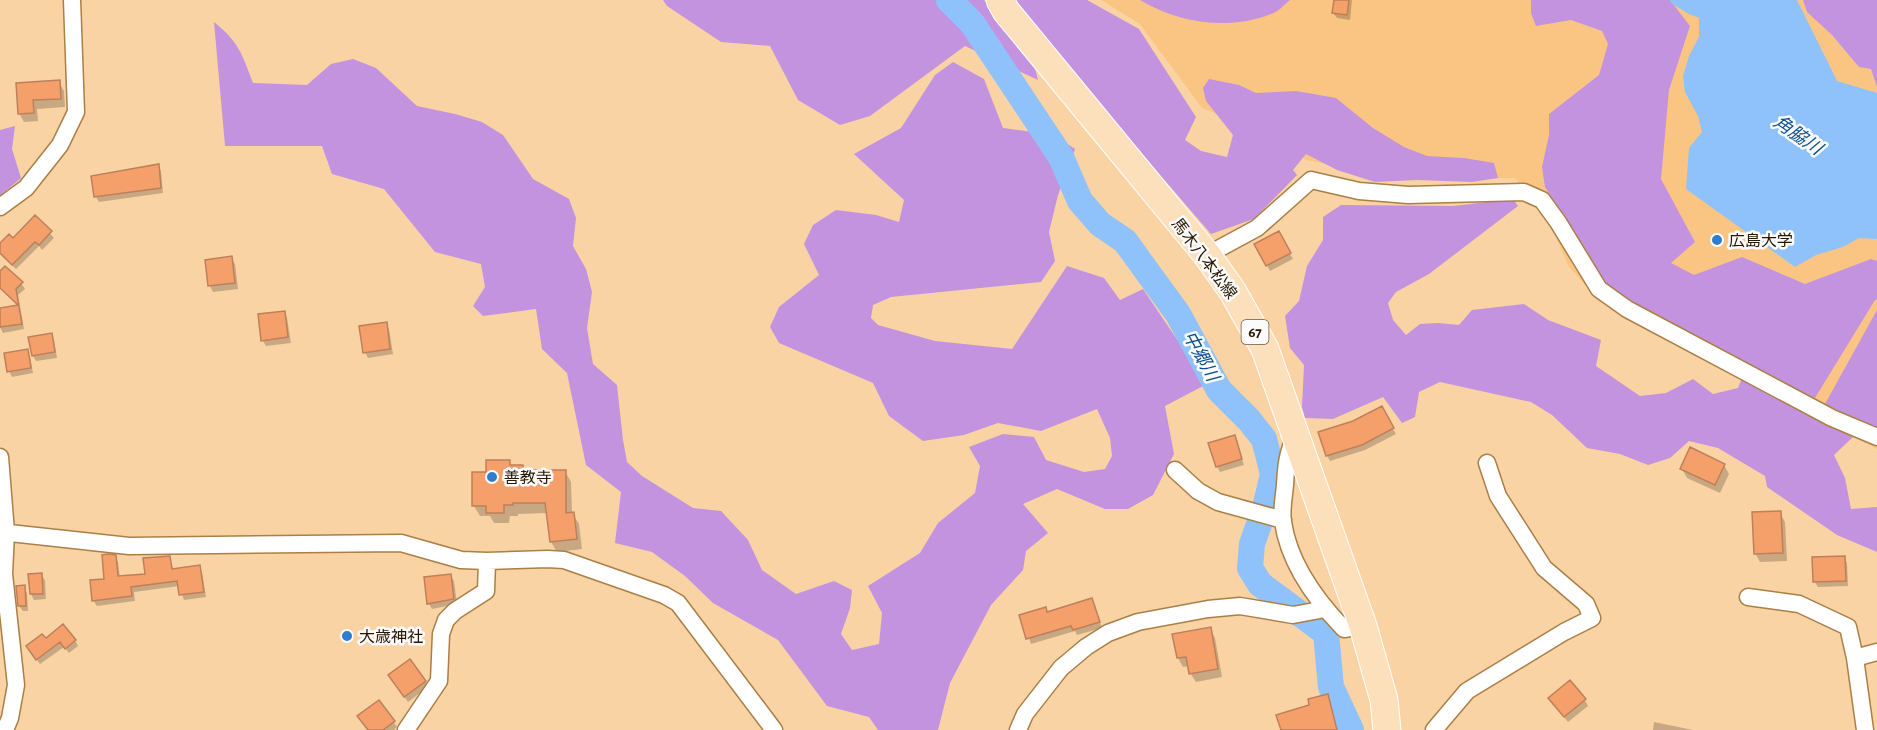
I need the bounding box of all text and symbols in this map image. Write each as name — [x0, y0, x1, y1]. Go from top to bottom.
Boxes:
water label: 角脇川 — [1770, 111, 1827, 160]
street label: 馬木八本松線 — [1169, 215, 1240, 302]
place label: 広島大学 — [1729, 232, 1793, 249]
marker: 広島大学 — [1710, 233, 1724, 247]
road number: 67 — [1242, 320, 1268, 344]
water label: 中郷川 — [1179, 328, 1224, 386]
place label: 善教寺 — [504, 469, 552, 486]
marker: 善教寺 — [485, 470, 499, 484]
marker: 大歳神社 — [340, 629, 354, 643]
place label: 大歳神社 — [359, 629, 423, 645]

